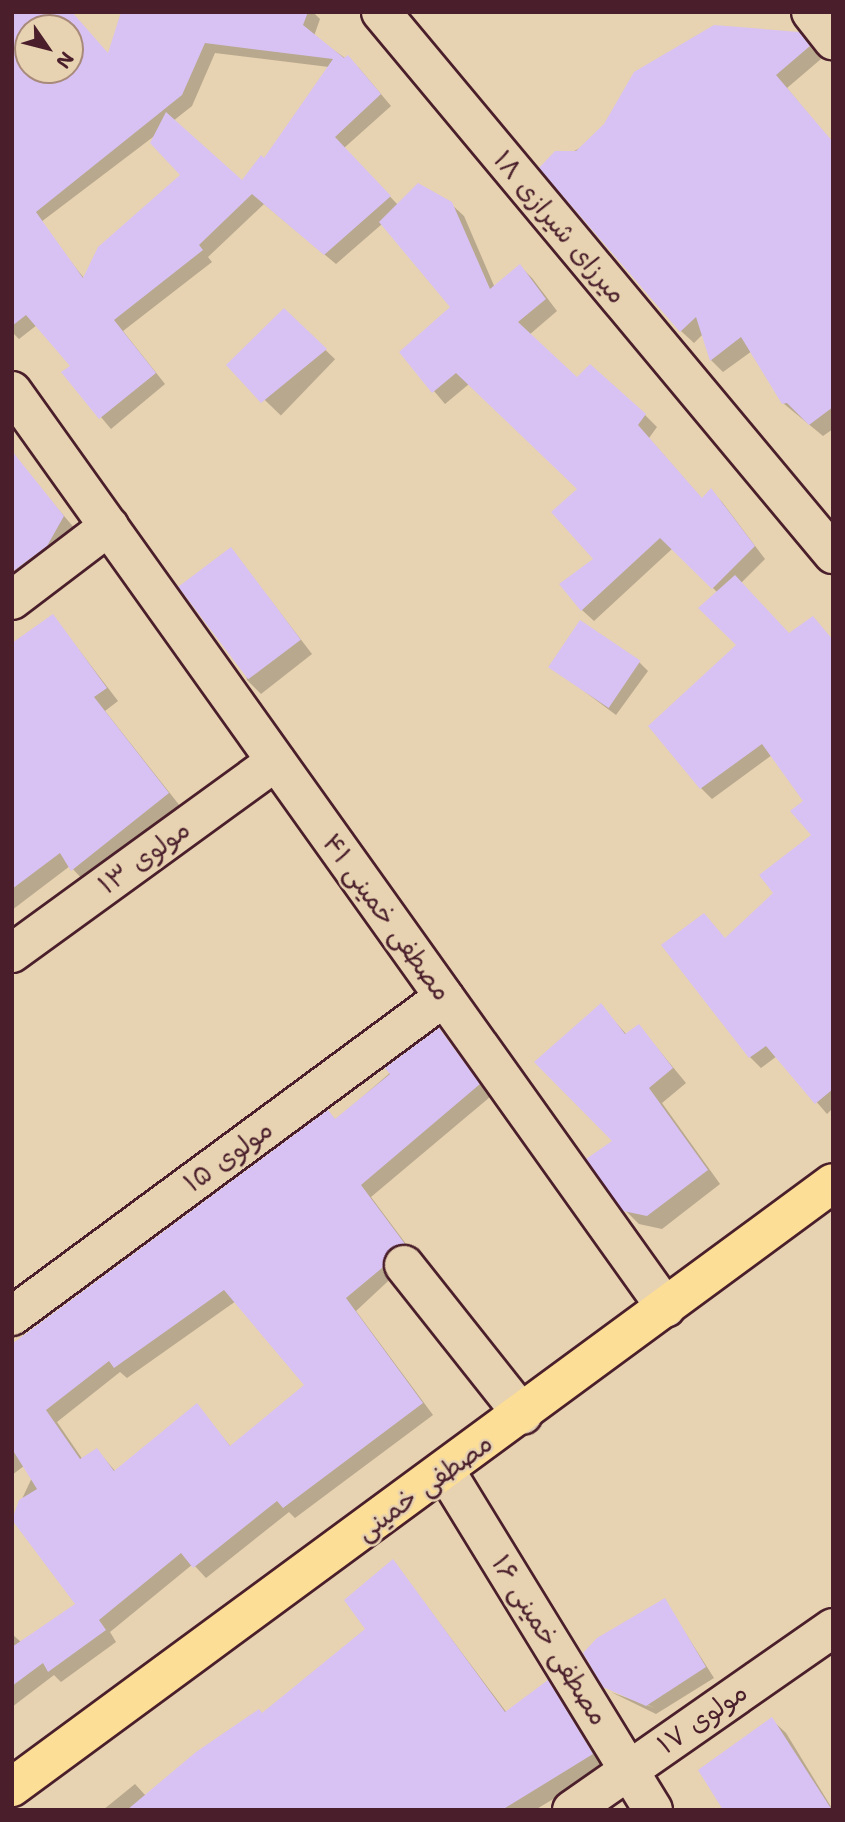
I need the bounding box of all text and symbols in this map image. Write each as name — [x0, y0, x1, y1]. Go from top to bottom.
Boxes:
north arrow — [14, 14, 84, 84]
text: N — [50, 47, 80, 74]
street label: میرزای شیرازی ۱۸ — [487, 144, 633, 310]
street label: مولوی ۱۳ — [92, 813, 196, 901]
street label: مصطفی خمینی ۴۱ — [316, 827, 458, 1007]
street label: مولوی ۱۵ — [177, 1113, 279, 1199]
street label: مصطفی خمینی — [350, 1427, 498, 1547]
street label: مصطفی خمینی ۱۶ — [485, 1549, 615, 1731]
street label: مولوی ۱۷ — [651, 1676, 753, 1760]

